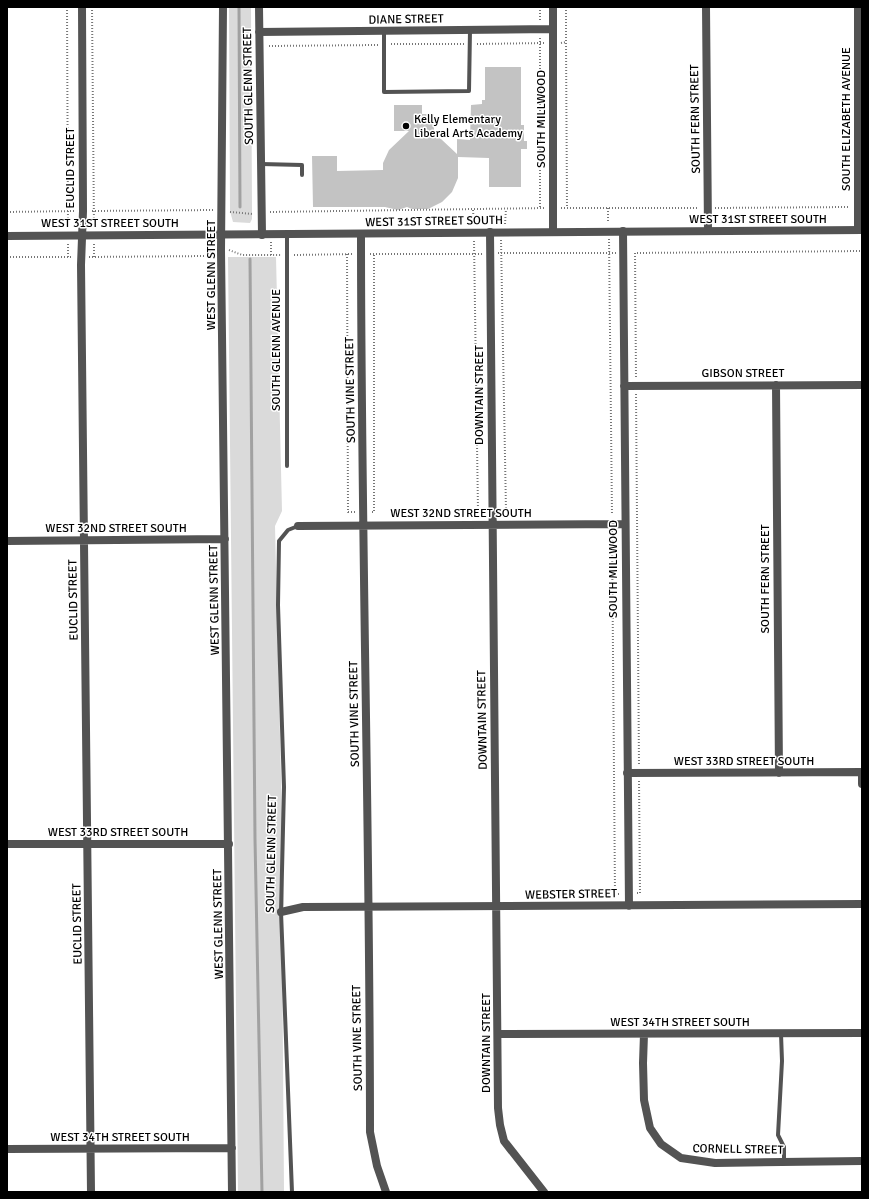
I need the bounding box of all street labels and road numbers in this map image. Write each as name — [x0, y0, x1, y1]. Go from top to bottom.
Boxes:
street label: DIANE STREET — [368, 11, 444, 28]
street label: SOUTH GLENN STREET — [240, 27, 257, 145]
street label: SOUTH ELIZABETH AVENUE — [839, 47, 854, 191]
street label: SOUTH FERN STREET — [687, 64, 704, 174]
street label: SOUTH MILLWOOD — [534, 70, 549, 168]
street label: EUCLID STREET — [63, 127, 78, 209]
street label: WEST 31ST STREET SOUTH — [689, 212, 827, 227]
street label: WEST 31ST STREET SOUTH — [365, 213, 503, 230]
street label: WEST 31ST STREET SOUTH — [41, 216, 179, 231]
street label: WEST GLENN STREET — [204, 220, 219, 330]
street label: SOUTH GLENN AVENUE — [269, 289, 284, 411]
street label: SOUTH VINE STREET — [342, 337, 359, 443]
street label: DOWNTAIN STREET — [472, 345, 487, 445]
street label: GIBSON STREET — [702, 366, 784, 381]
street label: WEST 32ND STREET SOUTH — [390, 506, 532, 521]
street label: SOUTH MILLWOOD — [606, 520, 621, 618]
street label: WEST 32ND STREET SOUTH — [45, 521, 187, 536]
street label: SOUTH FERN STREET — [758, 524, 773, 634]
street label: WEST GLENN STREET — [206, 545, 223, 655]
street label: EUCLID STREET — [65, 559, 82, 641]
street label: SOUTH VINE STREET — [346, 661, 363, 767]
street label: DOWNTAIN STREET — [474, 670, 491, 770]
street label: WEST 33RD STREET SOUTH — [674, 754, 814, 769]
street label: SOUTH GLENN STREET — [263, 795, 280, 913]
street label: WEST 33RD STREET SOUTH — [48, 825, 188, 840]
street label: WEST GLENN STREET — [210, 869, 227, 979]
street label: EUCLID STREET — [69, 883, 86, 965]
street label: WEBSTER STREET — [525, 886, 617, 903]
street label: SOUTH VINE STREET — [349, 985, 366, 1091]
street label: DOWNTAIN STREET — [479, 993, 494, 1093]
street label: WEST 34TH STREET SOUTH — [610, 1015, 750, 1030]
street label: WEST 34TH STREET SOUTH — [50, 1130, 190, 1145]
street label: CORNELL STREET — [692, 1141, 784, 1158]

